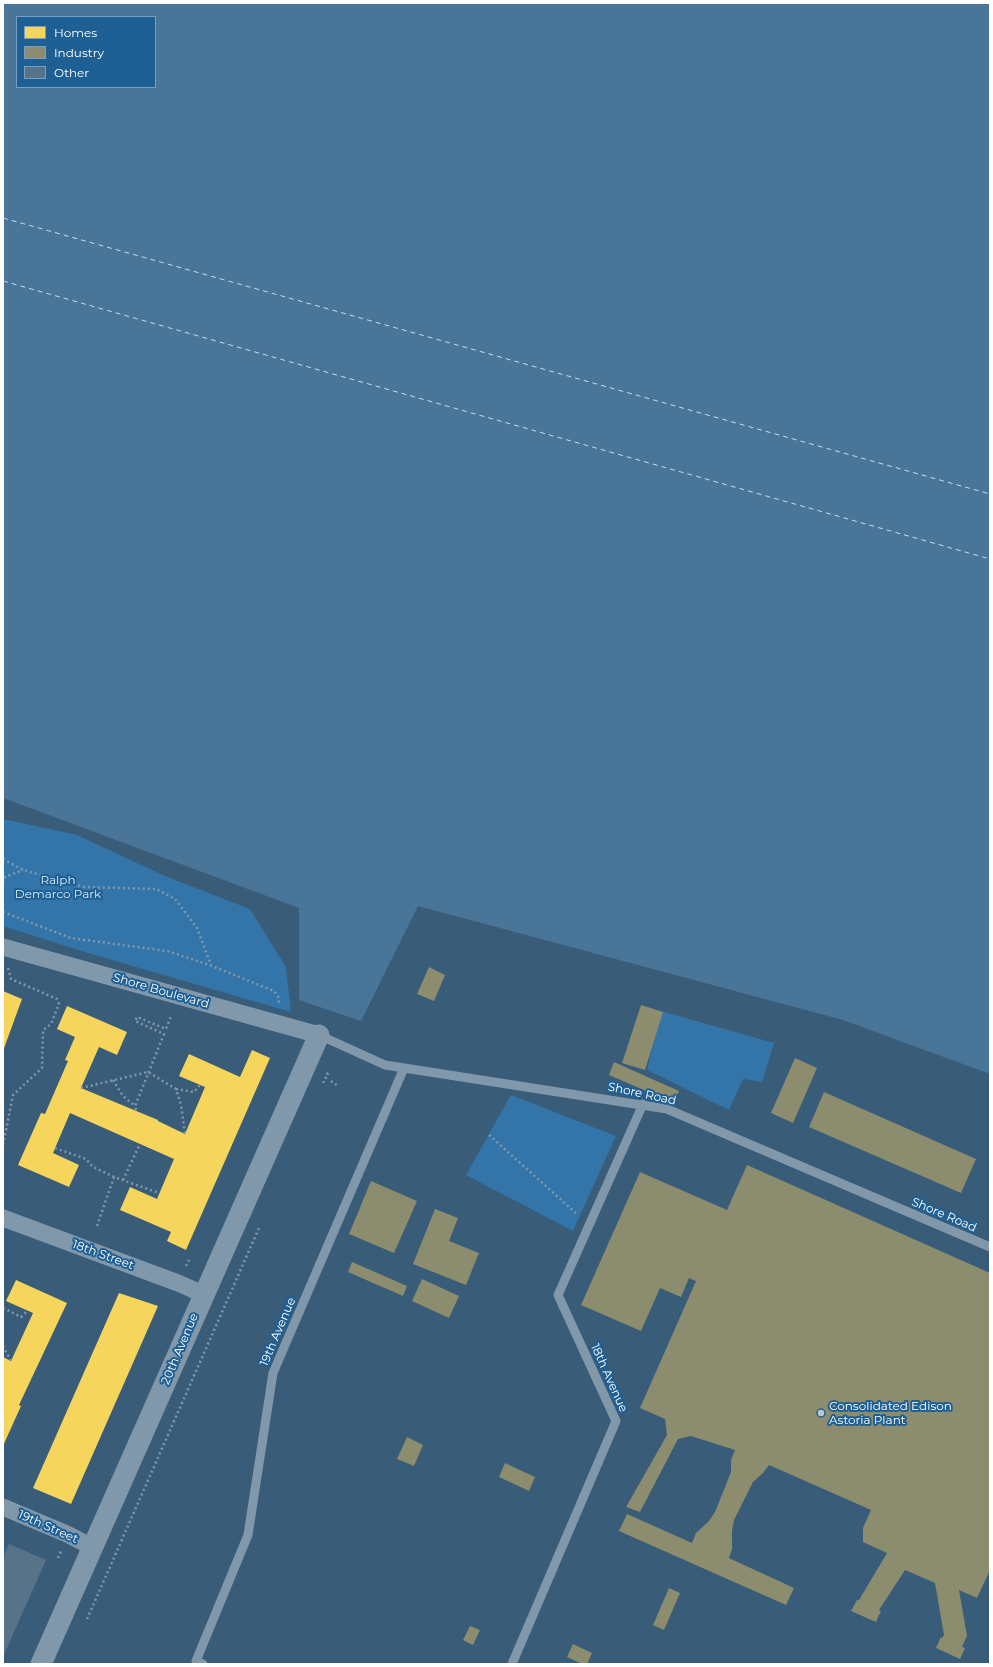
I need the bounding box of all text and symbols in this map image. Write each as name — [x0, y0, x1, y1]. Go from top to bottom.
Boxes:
legend — [16, 16, 156, 88]
text: Homes — [54, 25, 97, 40]
text: Industry — [54, 45, 104, 60]
text: Other — [54, 65, 89, 80]
park label: Ralph Demarco Park — [15, 873, 101, 901]
street label: Shore Boulevard — [111, 970, 211, 1012]
street label: Shore Road — [607, 1080, 677, 1108]
street label: Shore Road — [909, 1195, 979, 1235]
street label: 18th Street — [70, 1237, 136, 1273]
street label: 19th Avenue — [257, 1296, 299, 1368]
street label: 20th Avenue — [158, 1311, 202, 1387]
street label: 18th Avenue — [587, 1342, 631, 1414]
place label: Consolidated Edison Astoria Plant — [829, 1399, 952, 1427]
marker: Consolidated Edison Astoria Plant — [816, 1408, 826, 1418]
street label: 19th Street — [16, 1507, 80, 1547]

